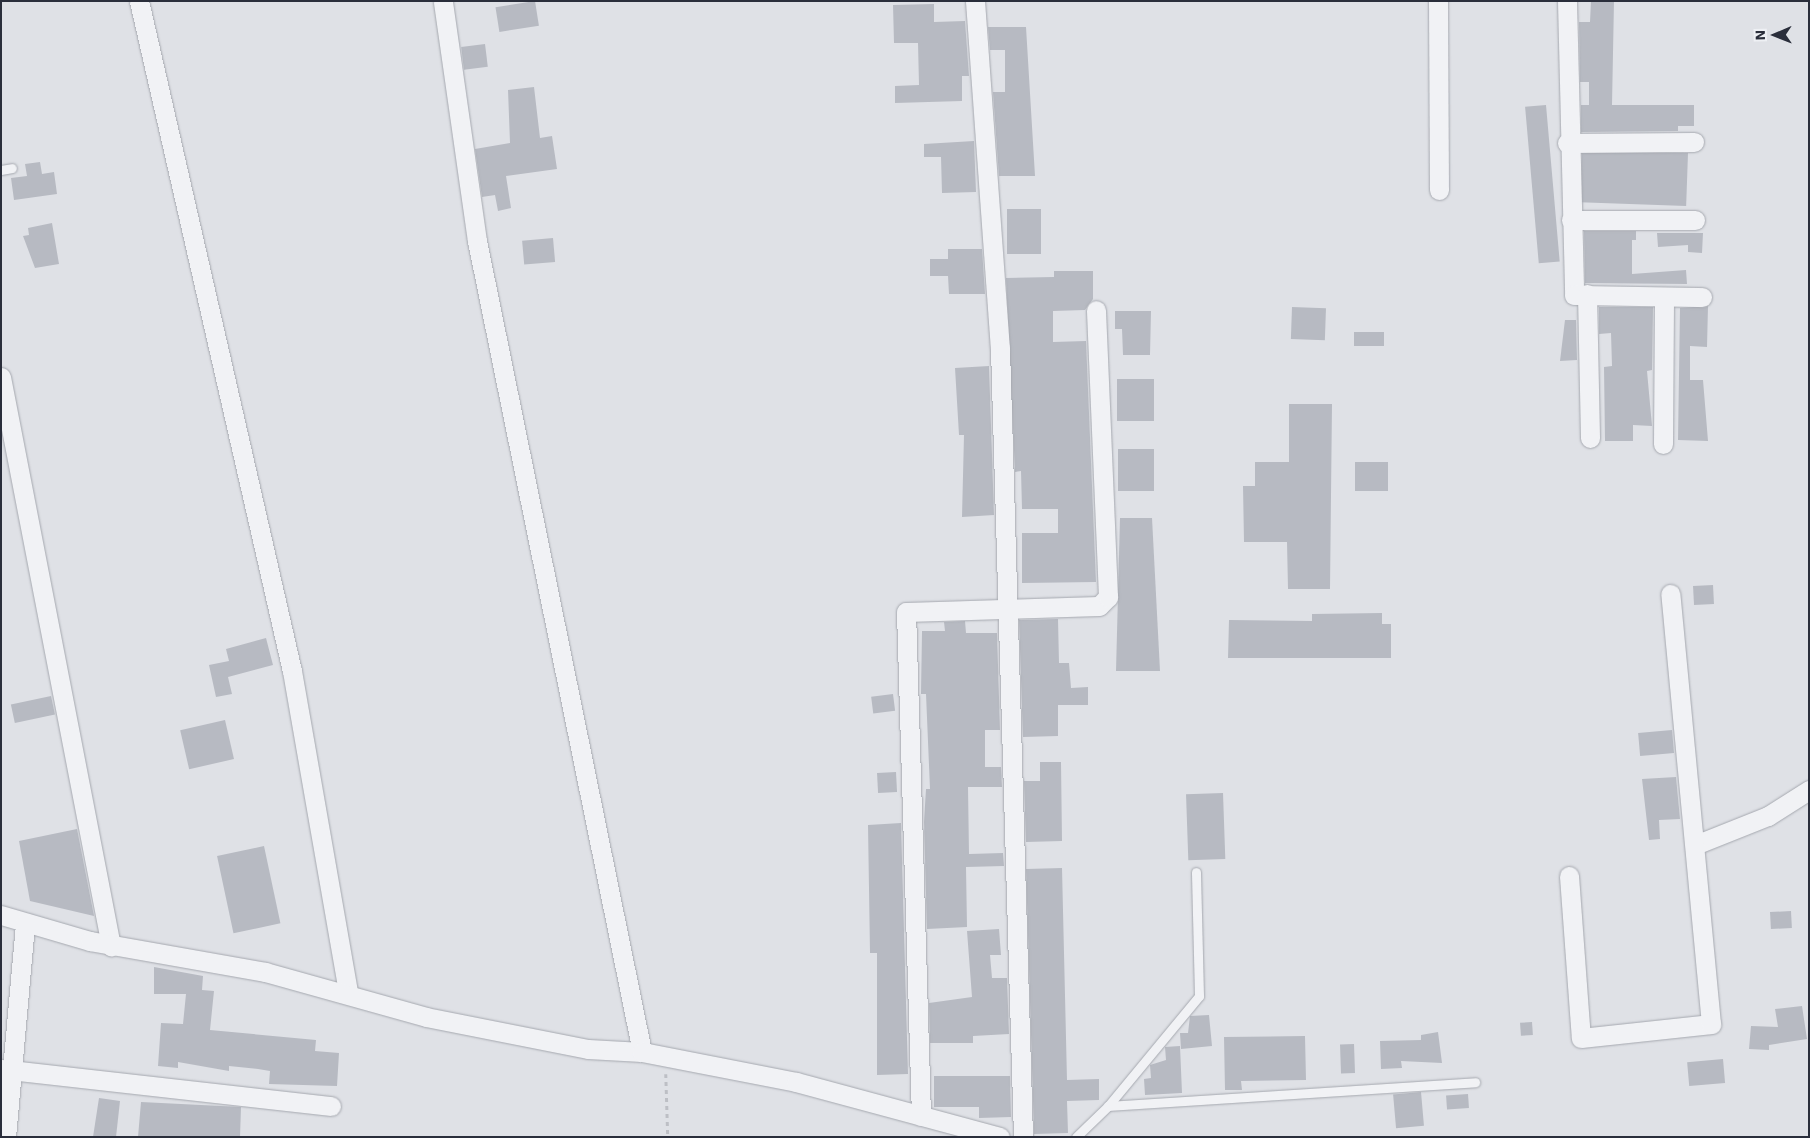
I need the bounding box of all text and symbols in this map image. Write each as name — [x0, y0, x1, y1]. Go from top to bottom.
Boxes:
north arrow — [1750, 10, 1800, 60]
text: N — [1752, 30, 1768, 41]

